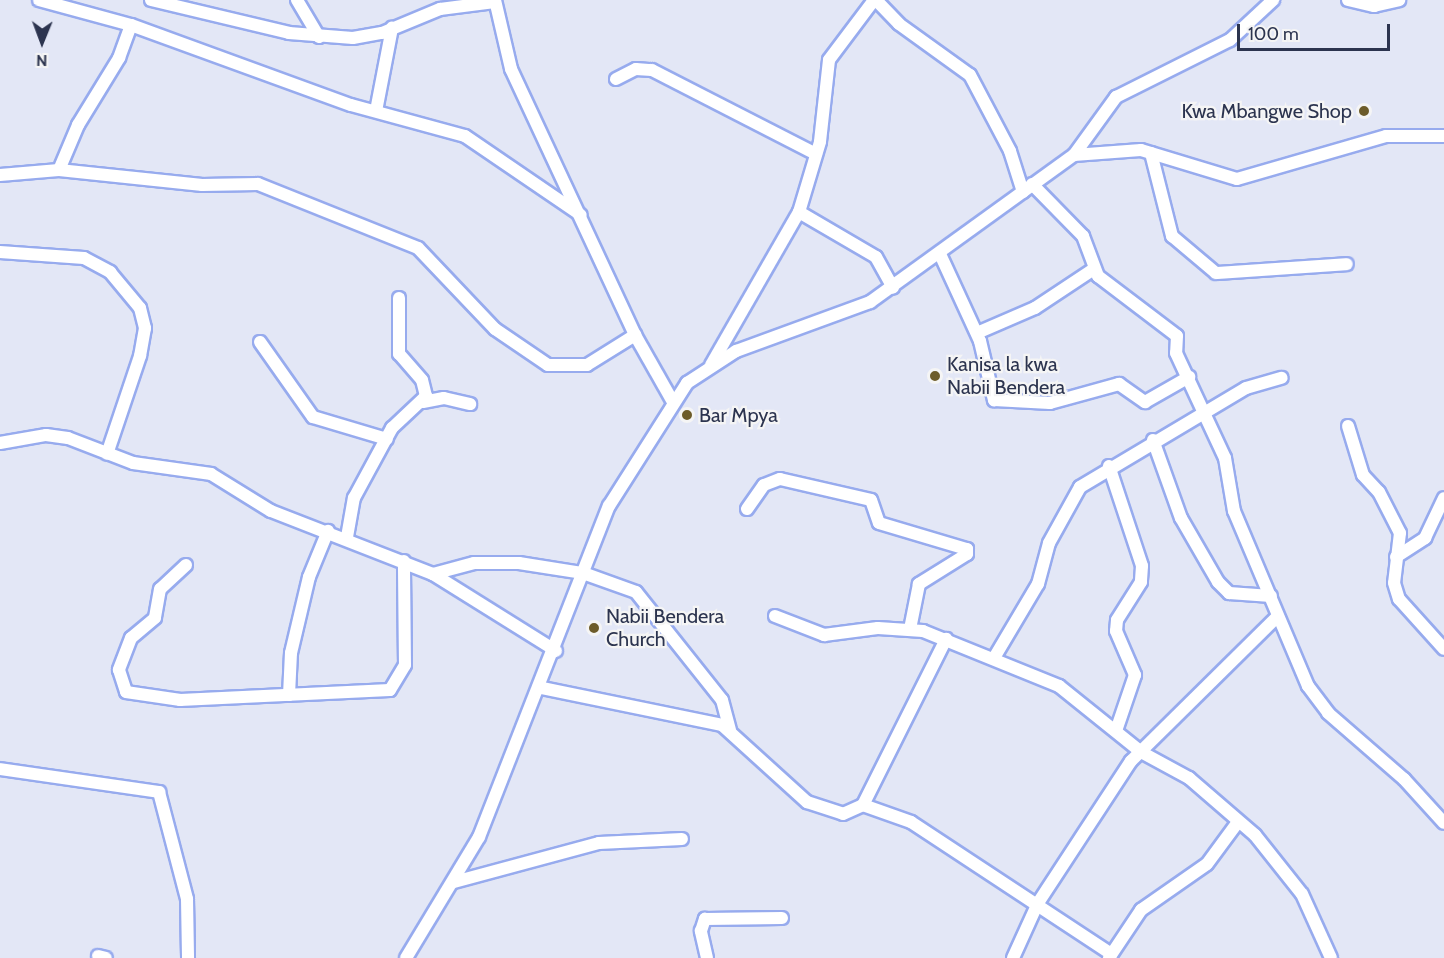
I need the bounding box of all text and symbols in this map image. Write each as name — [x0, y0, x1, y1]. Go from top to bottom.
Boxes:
north arrow — [12, 12, 72, 72]
scale bar — [1240, 12, 1393, 50]
text: 100 m — [1248, 23, 1299, 45]
text: N — [36, 51, 47, 70]
place label: Kwa Mbangwe Shop — [1182, 99, 1352, 123]
marker: Kwa Mbangwe Shop — [1357, 104, 1371, 118]
place label: Kanisa la kwa Nabii Bendera — [947, 352, 1065, 399]
marker: Kanisa la kwa Nabii Bendera — [928, 369, 942, 383]
place label: Bar Mpya — [699, 403, 778, 427]
marker: Bar Mpya — [680, 408, 694, 422]
place label: Nabii Bendera Church — [606, 604, 724, 651]
marker: Nabii Bendera Church — [587, 621, 601, 635]

